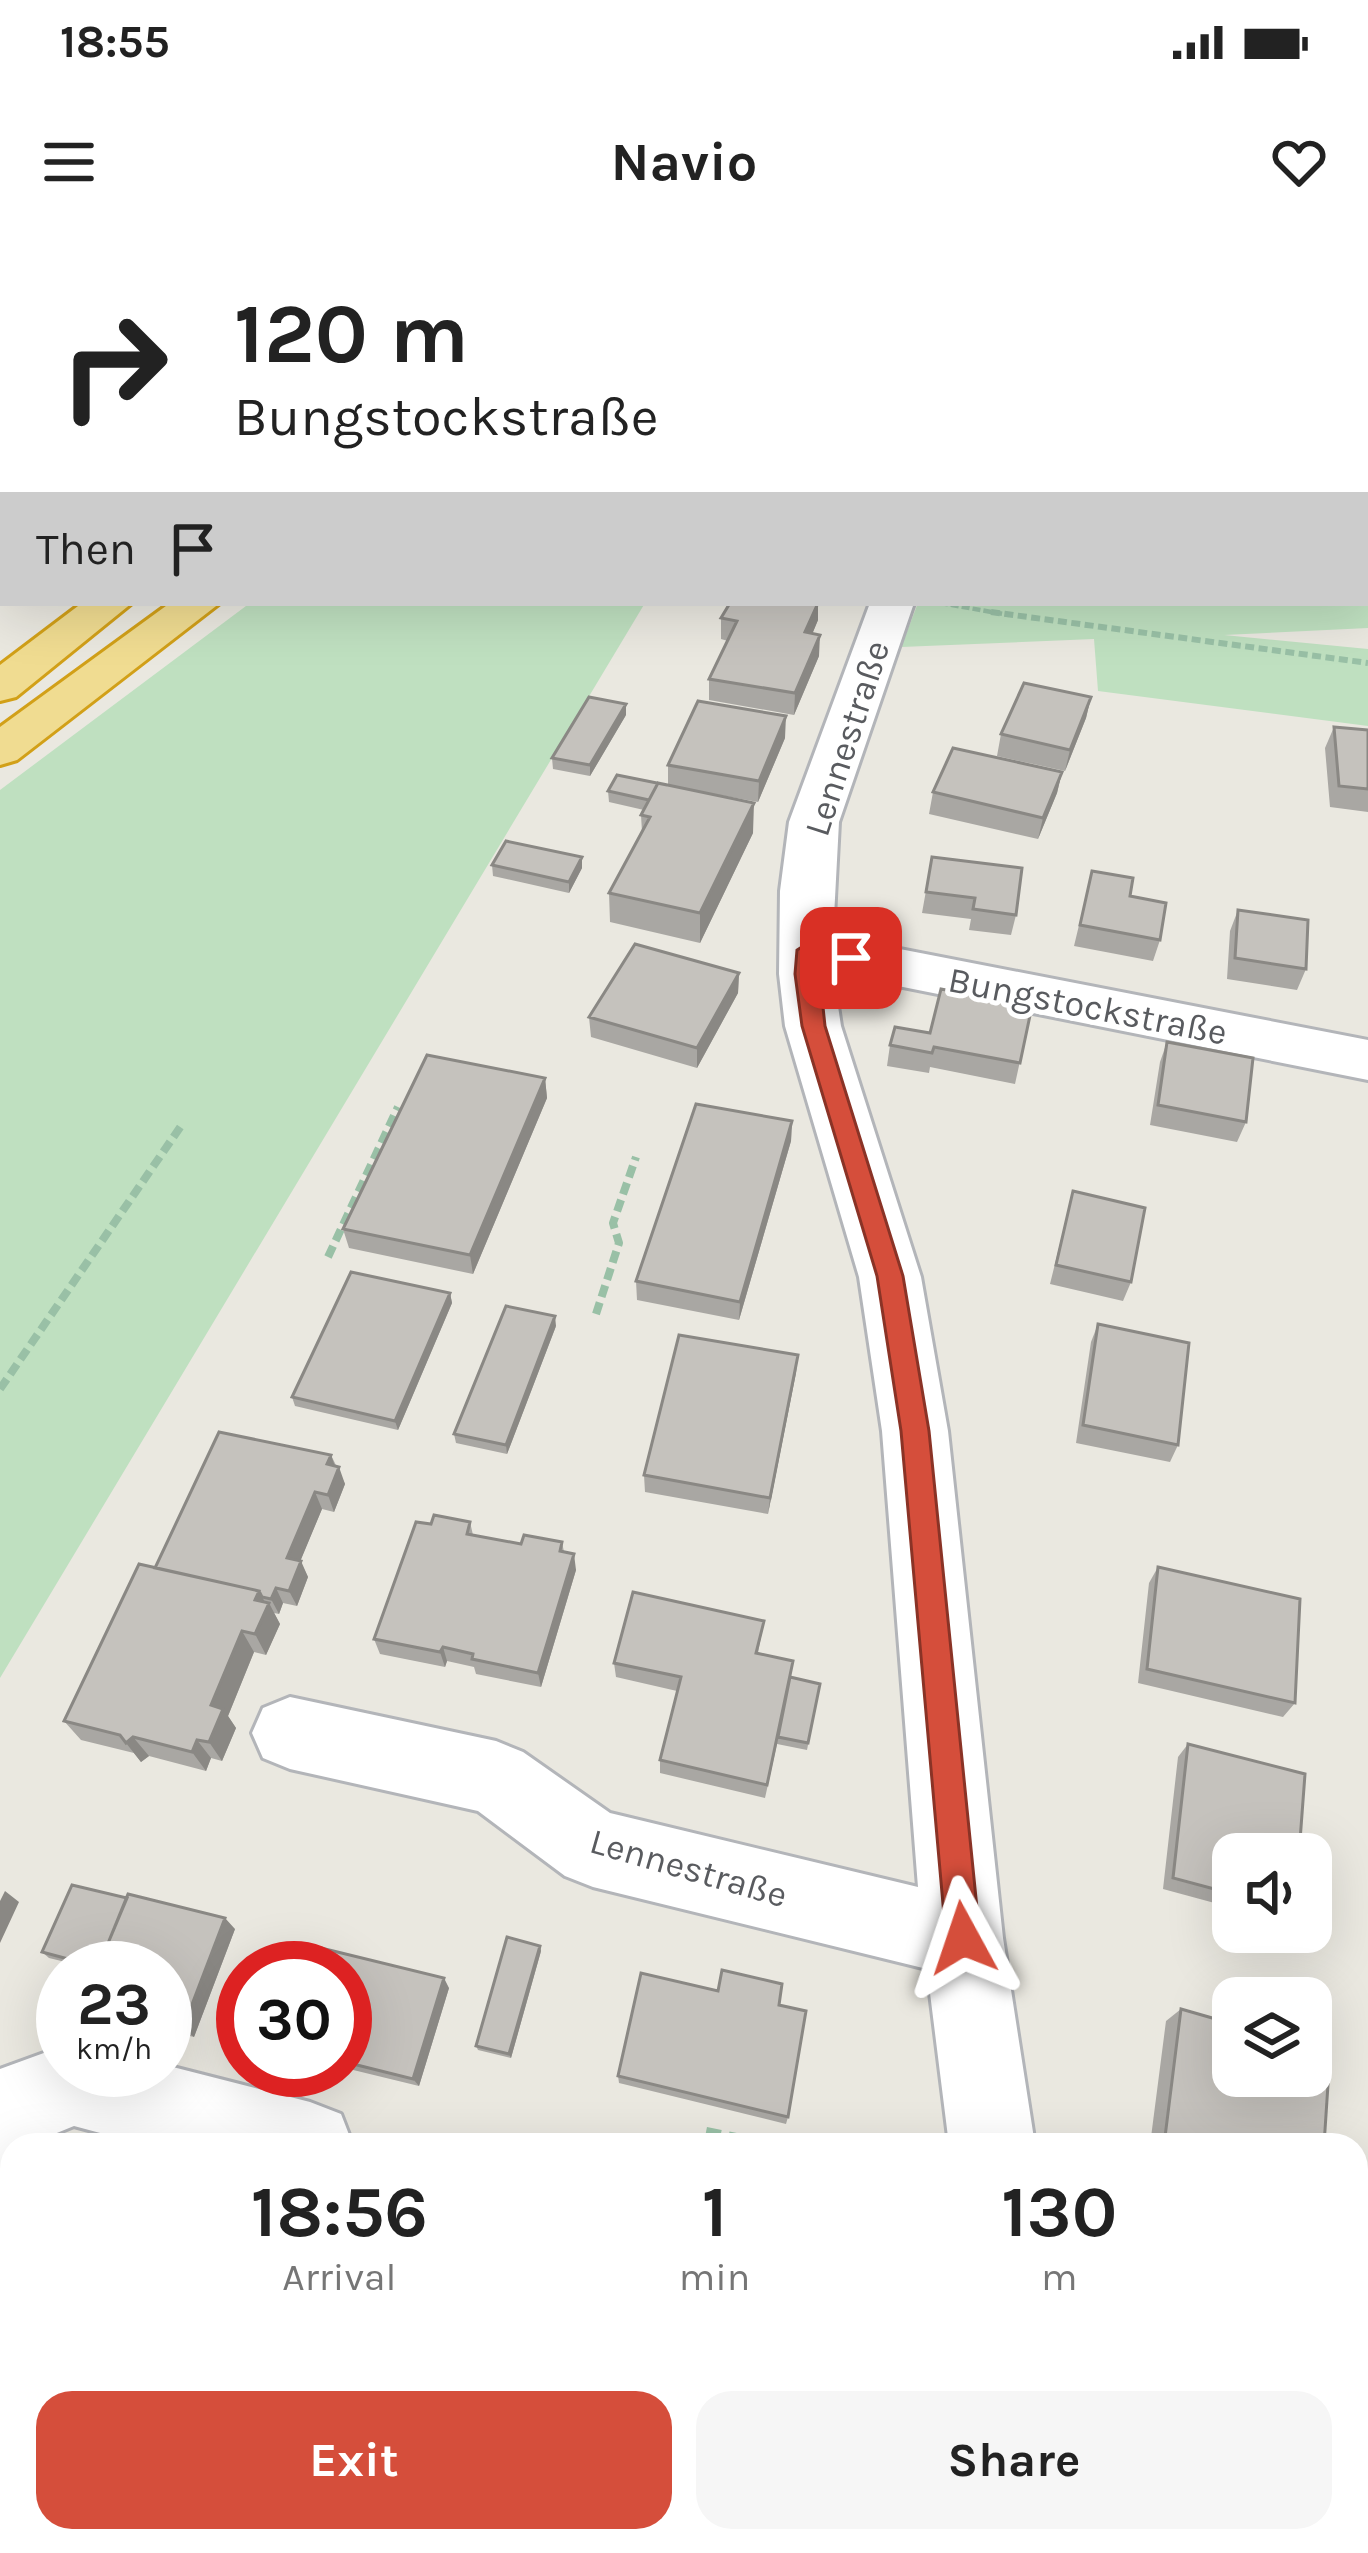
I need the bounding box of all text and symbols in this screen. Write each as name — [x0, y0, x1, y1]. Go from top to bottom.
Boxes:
text: 18:55 — [60, 16, 170, 68]
icon: menu — [36, 129, 102, 195]
icon: heart — [1266, 129, 1332, 195]
text: Navio — [611, 130, 757, 194]
text: 120 m — [234, 285, 469, 383]
icon: right — [36, 288, 192, 444]
text: Bungstockstraße — [234, 385, 659, 449]
icon: arrive — [160, 516, 226, 582]
text: Then — [36, 523, 136, 575]
street label: Lennestraße — [796, 635, 898, 841]
pin — [800, 907, 902, 1009]
icon: arrive — [818, 925, 884, 991]
street label: Bungstockstraße — [945, 958, 1231, 1054]
street label: Lennestraße — [585, 1820, 792, 1916]
map controls — [1212, 1833, 1332, 2097]
button: sound — [1212, 1833, 1332, 1953]
position arrow — [900, 1875, 1026, 2001]
speed limit sign: 30 — [216, 1941, 372, 2097]
text: 23 — [77, 1969, 151, 2039]
button: layers — [1212, 1977, 1332, 2097]
text: km/h — [76, 2031, 152, 2067]
text: 18:56 — [251, 2170, 428, 2254]
text: 1 — [702, 2170, 727, 2254]
text: 130 — [1001, 2170, 1117, 2254]
text: Arrival — [282, 2254, 396, 2300]
text: min — [679, 2254, 750, 2300]
text: m — [1041, 2254, 1077, 2300]
button: Exit — [36, 2391, 672, 2529]
button: Share — [696, 2391, 1332, 2529]

